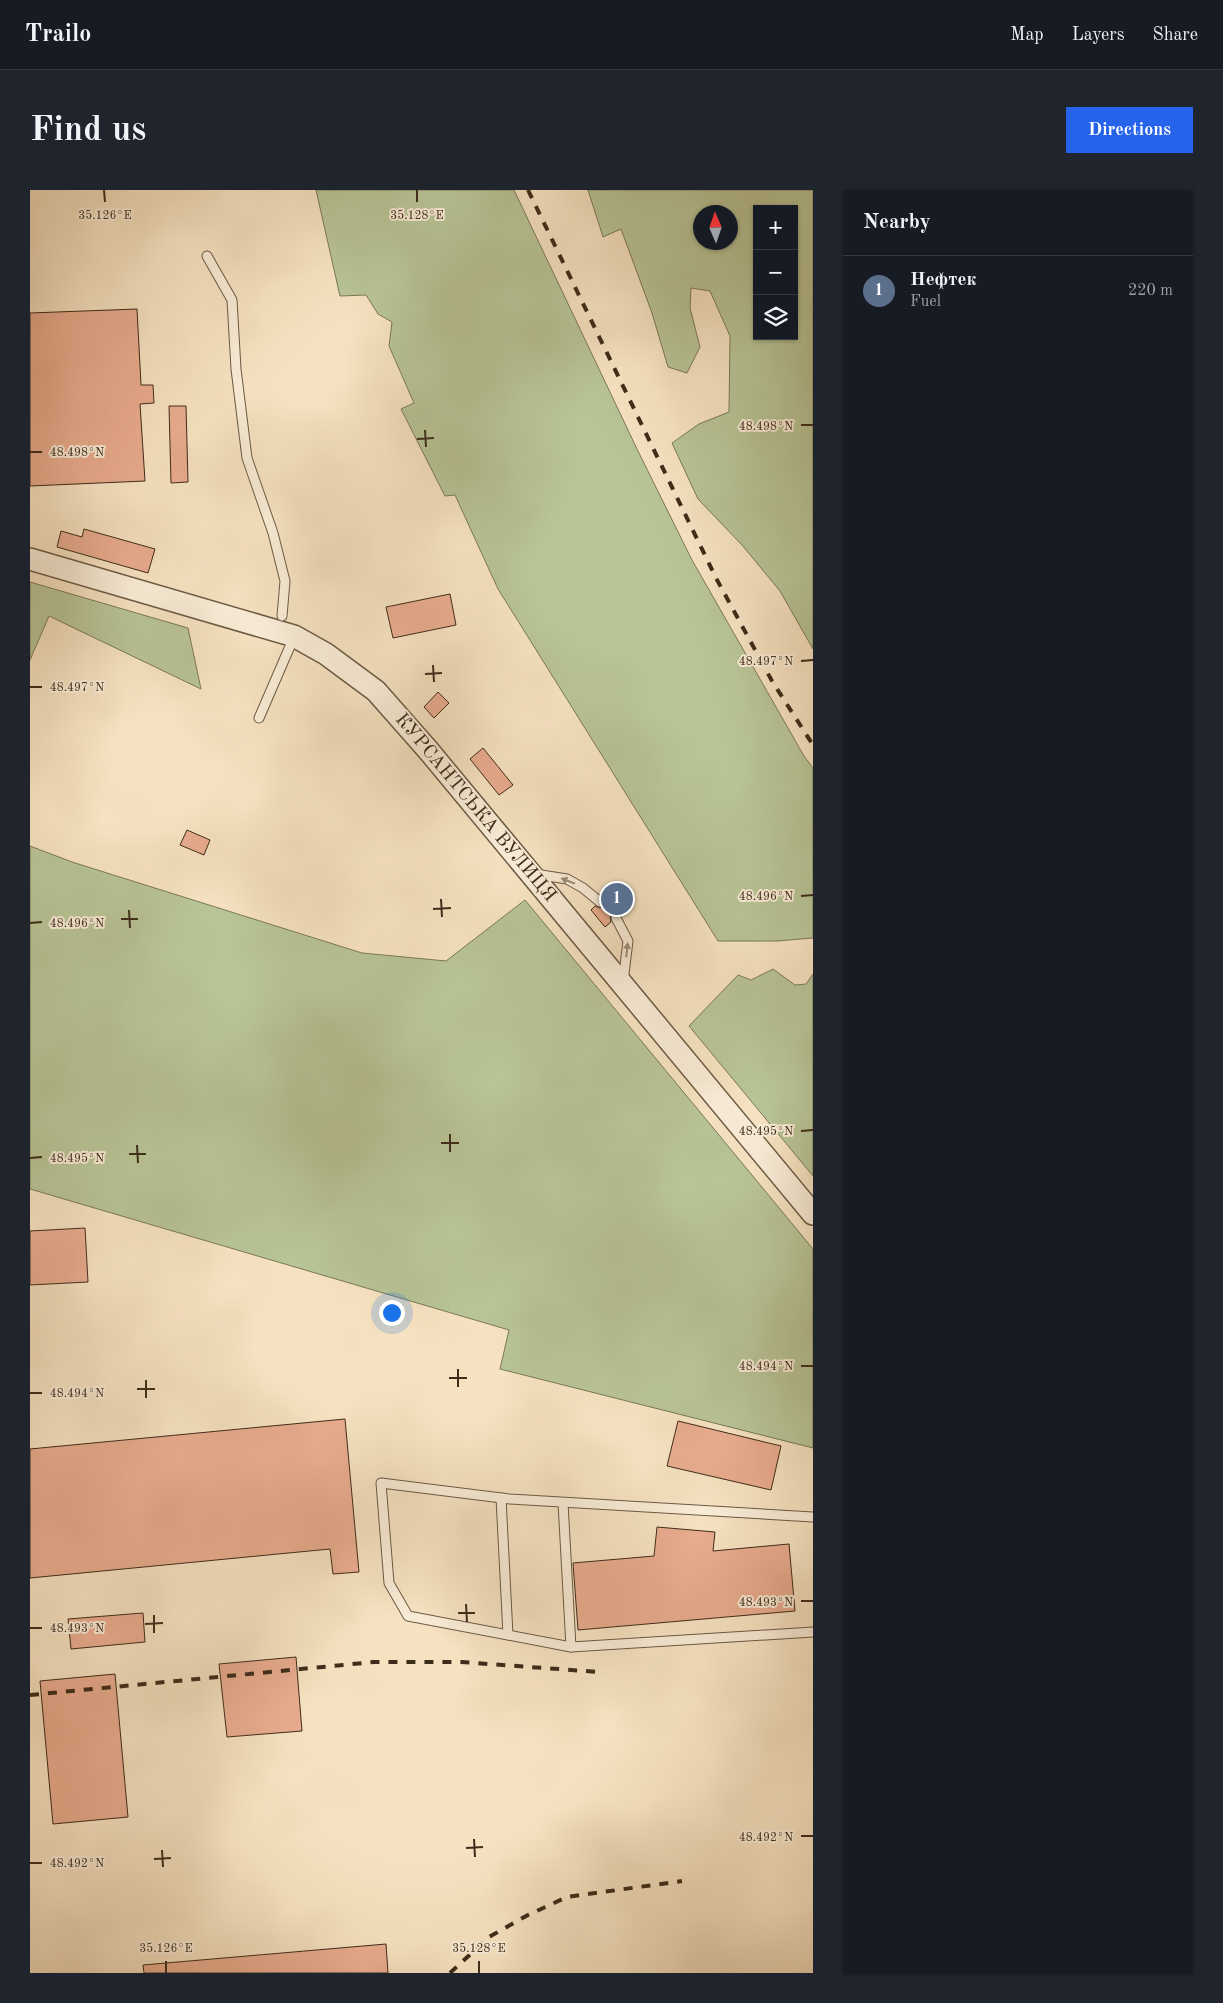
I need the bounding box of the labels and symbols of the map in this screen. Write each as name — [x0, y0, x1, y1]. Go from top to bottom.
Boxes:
north arrow — [693, 205, 738, 250]
text: 35.126°E — [78, 209, 132, 222]
text: 35.128°E — [390, 209, 444, 222]
text: 48.498°N — [739, 421, 793, 433]
text: 48.498°N — [50, 447, 104, 459]
text: 48.497°N — [739, 656, 793, 668]
text: 48.497°N — [50, 682, 104, 694]
street label: КУРСАНТСЬКА ВУЛИЦЯ — [391, 710, 559, 906]
one-way arrow — [560, 877, 575, 885]
pin: 1 — [601, 880, 633, 918]
text: 48.496°N — [739, 891, 793, 903]
text: 48.496°N — [50, 918, 104, 930]
one-way arrow — [623, 942, 631, 958]
text: 48.495°N — [739, 1125, 793, 1138]
text: 48.495°N — [50, 1152, 104, 1165]
your location — [379, 1300, 405, 1326]
text: 48.494°N — [739, 1361, 793, 1373]
text: 48.494°N — [50, 1388, 104, 1400]
text: 48.493°N — [739, 1597, 793, 1609]
text: 48.493°N — [50, 1623, 104, 1635]
text: 48.492°N — [739, 1832, 793, 1844]
text: 48.492°N — [50, 1858, 104, 1870]
text: 35.126°E — [139, 1942, 193, 1955]
text: 35.128°E — [452, 1942, 506, 1955]

